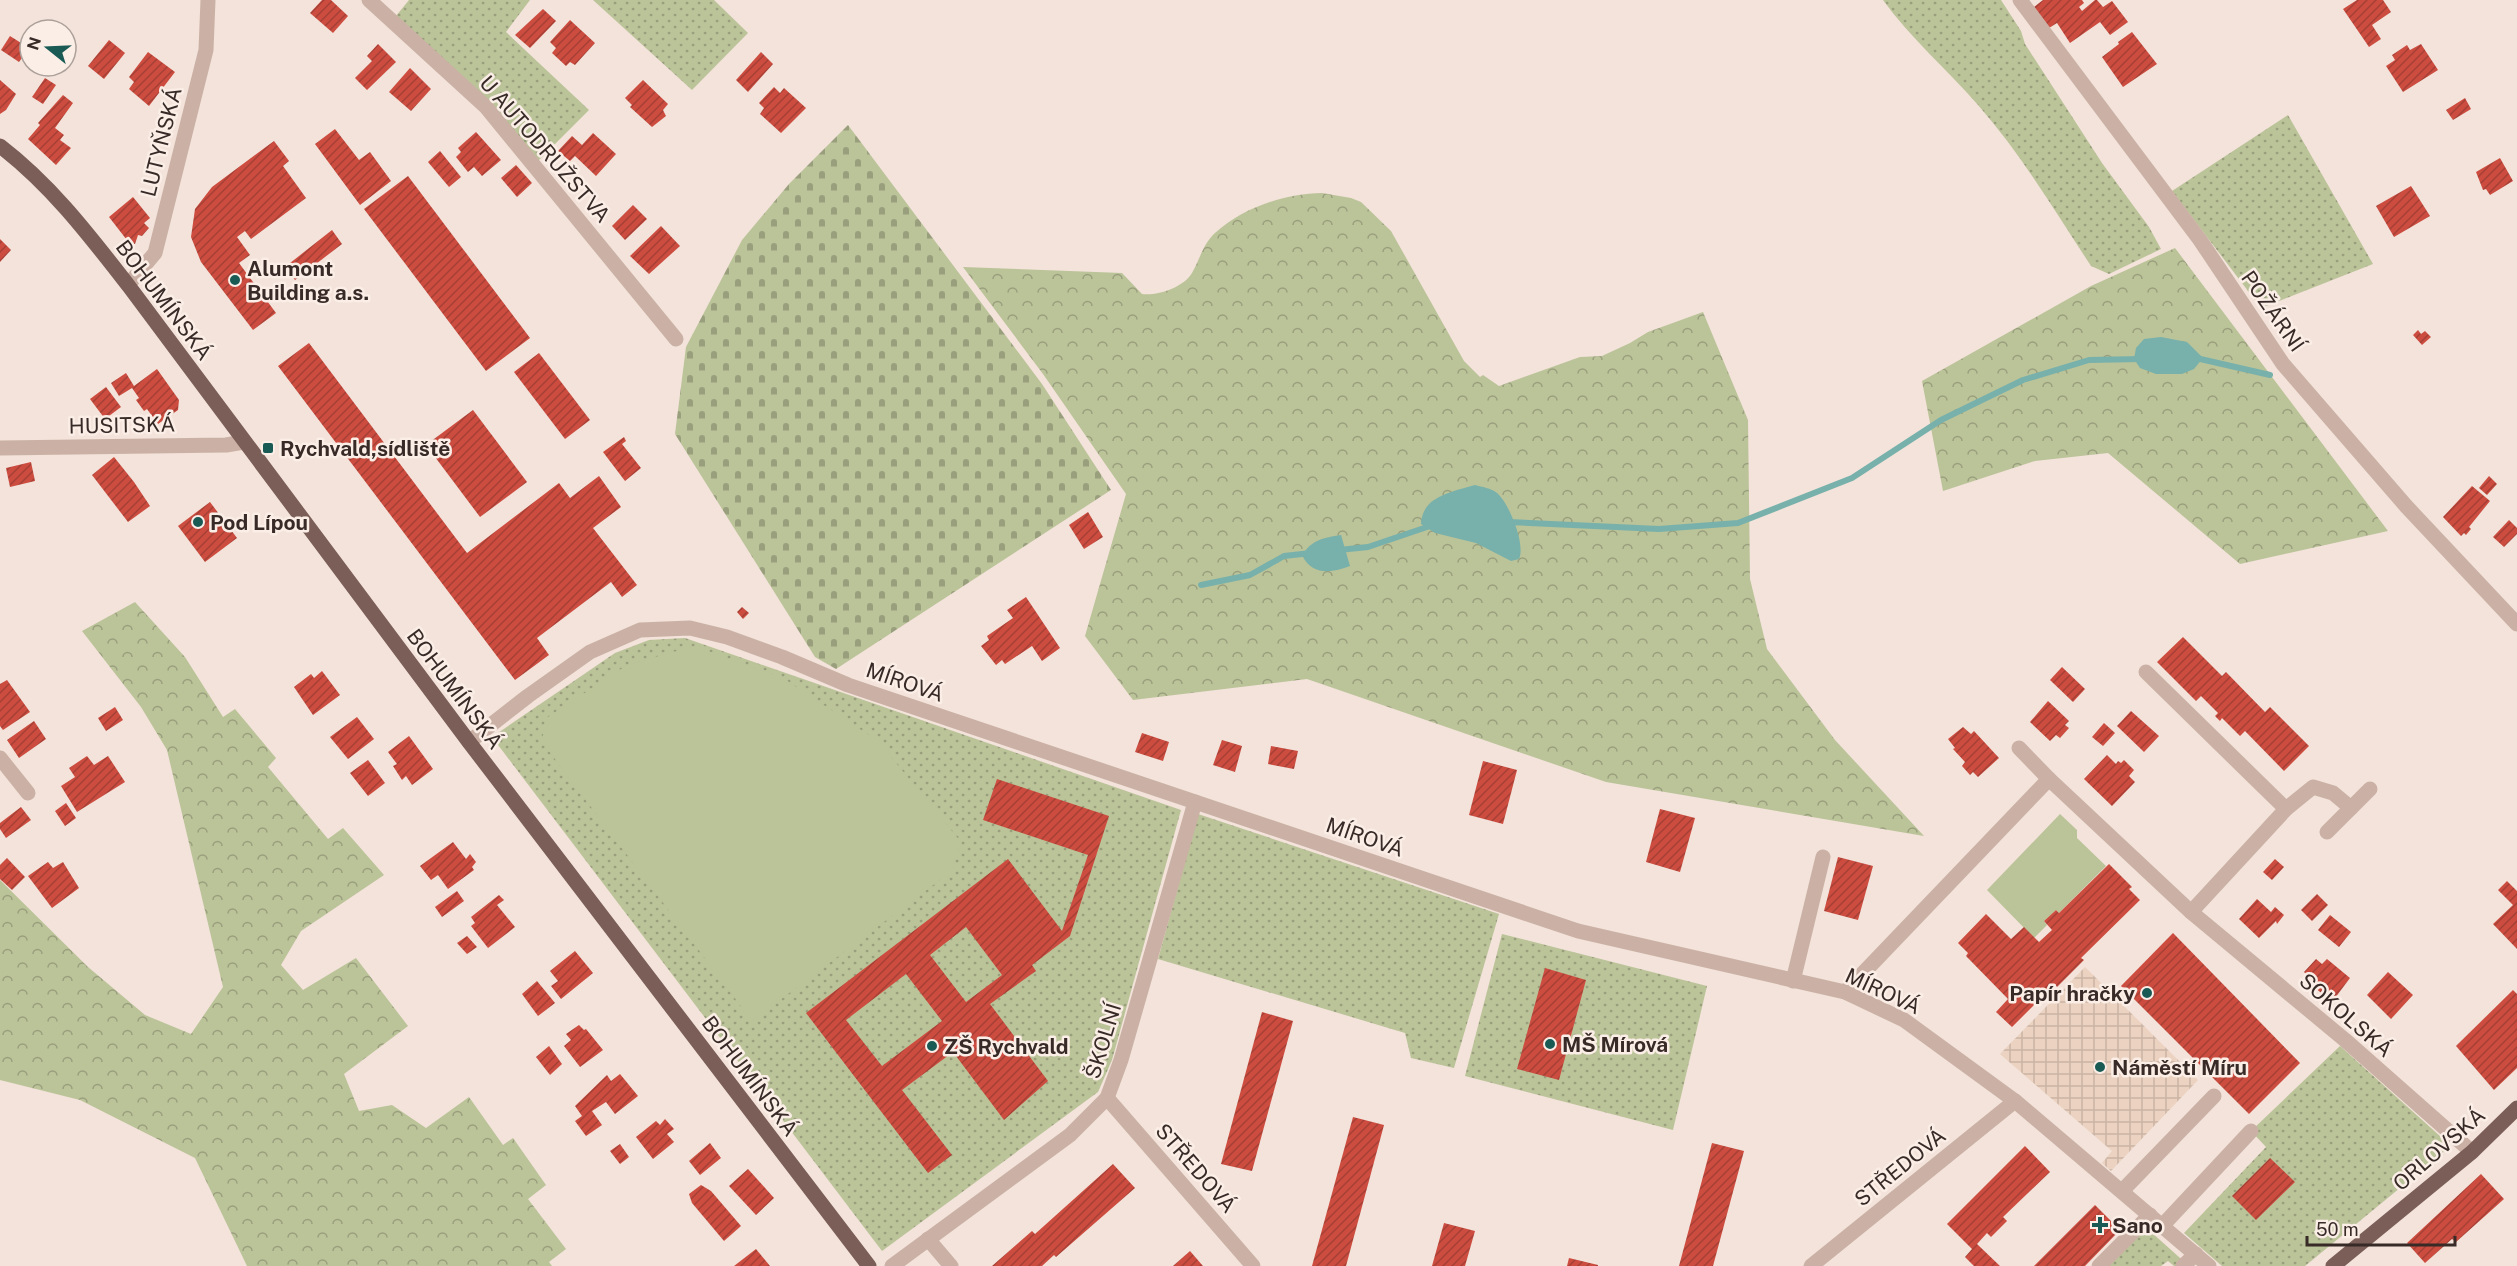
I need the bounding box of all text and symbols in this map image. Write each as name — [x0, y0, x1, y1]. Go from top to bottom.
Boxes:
north arrow — [18, 18, 78, 78]
text: N — [23, 35, 45, 52]
street label: U AUTODRUŽSTVA — [474, 70, 616, 228]
street label: LUTYŇSKÁ — [135, 85, 187, 199]
street label: BOHUMÍNSKÁ — [111, 235, 217, 365]
place label: Alumont Building a.s. — [247, 256, 369, 305]
street label: POŽÁRNÍ — [2236, 266, 2310, 357]
marker: Alumont Building a.s. — [228, 273, 242, 287]
street label: HUSITSKÁ — [68, 412, 176, 438]
place label: Rychvald,sídliště — [280, 436, 450, 461]
marker: Rychvald,sídliště — [261, 441, 275, 455]
place label: Pod Lípou — [210, 510, 308, 535]
marker: Pod Lípou — [191, 515, 205, 529]
street label: BOHUMÍNSKÁ — [402, 624, 508, 754]
street label: MÍROVÁ — [863, 657, 947, 707]
street label: MÍROVÁ — [1323, 812, 1407, 862]
street label: MÍROVÁ — [1841, 963, 1925, 1019]
street label: SOKOLSKÁ — [2294, 968, 2398, 1062]
place label: Papír hračky — [2009, 981, 2135, 1006]
marker: Papír hračky — [2140, 986, 2154, 1000]
street label: ŠKOLNÍ — [1080, 999, 1127, 1082]
street label: BOHUMÍNSKÁ — [697, 1011, 803, 1141]
place label: MŠ Mírová — [1562, 1032, 1668, 1057]
place label: ZŠ Rychvald — [944, 1034, 1069, 1059]
marker: MŠ Mírová — [1543, 1037, 1557, 1051]
marker: ZŠ Rychvald — [925, 1039, 939, 1053]
place label: Náměstí Míru — [2112, 1055, 2247, 1080]
marker: Náměstí Míru — [2093, 1060, 2107, 1074]
street label: ORLOVSKÁ — [2388, 1102, 2490, 1196]
street label: STŘEDOVÁ — [1151, 1118, 1242, 1218]
street label: STŘEDOVÁ — [1849, 1123, 1951, 1211]
scale bar — [2307, 1209, 2456, 1247]
place label: Sano — [2112, 1213, 2163, 1238]
marker: Sano — [2093, 1218, 2107, 1232]
text: 50 m — [2316, 1219, 2359, 1240]

